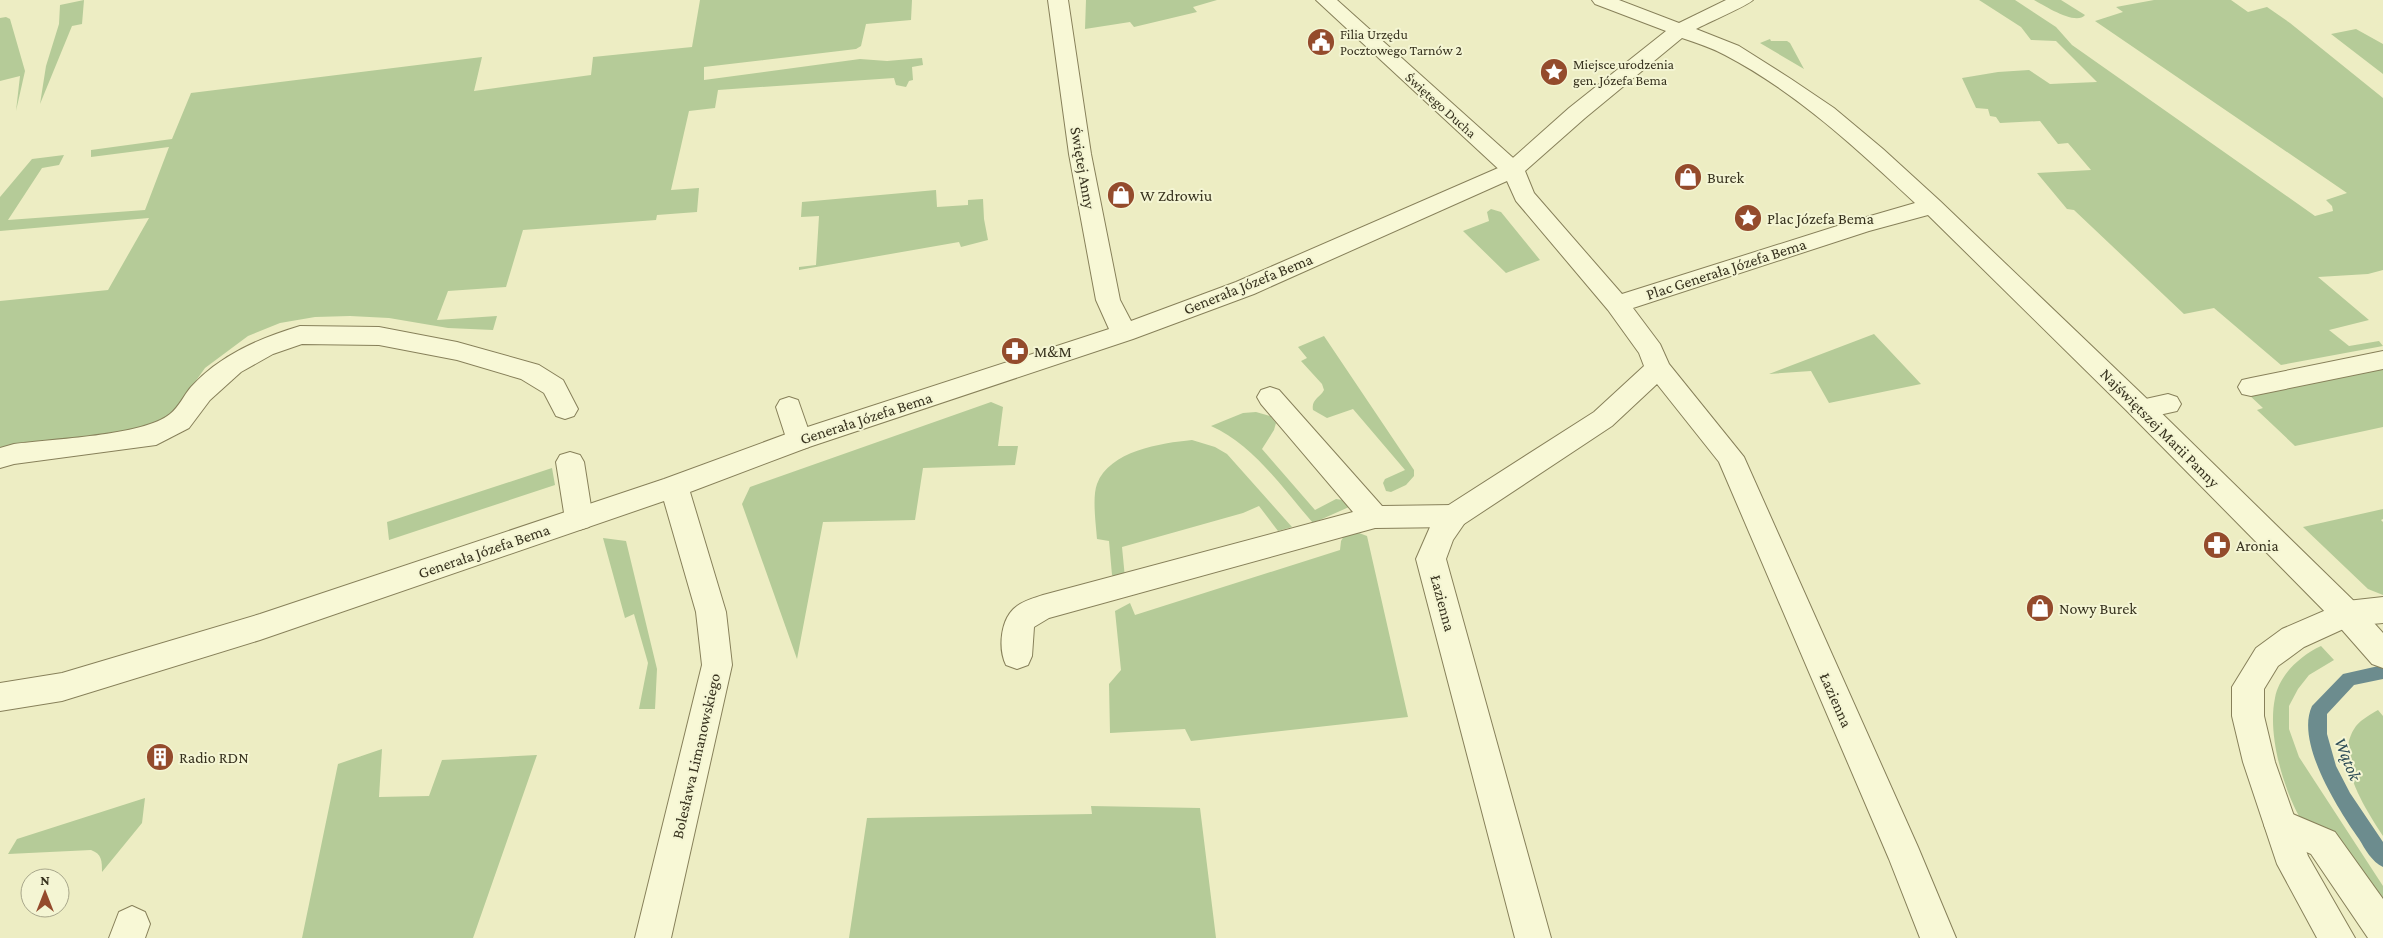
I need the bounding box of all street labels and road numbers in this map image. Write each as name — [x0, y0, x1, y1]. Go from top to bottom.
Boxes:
street label: Świętego Ducha — [1402, 69, 1480, 141]
street label: Świętej Anny — [1066, 126, 1099, 211]
street label: Plac Generała Józefa Bema — [1644, 235, 1809, 304]
street label: Generała Józefa Bema — [1181, 250, 1316, 319]
street label: Najświętszej Marii Panny — [2097, 365, 2223, 492]
street label: Generała Józefa Bema — [798, 388, 935, 448]
street label: Generała Józefa Bema — [416, 520, 553, 582]
street label: Łazienna — [1427, 573, 1459, 634]
street label: Łazienna — [1816, 670, 1856, 730]
street label: Bolesława Limanowskiego — [669, 672, 724, 841]

